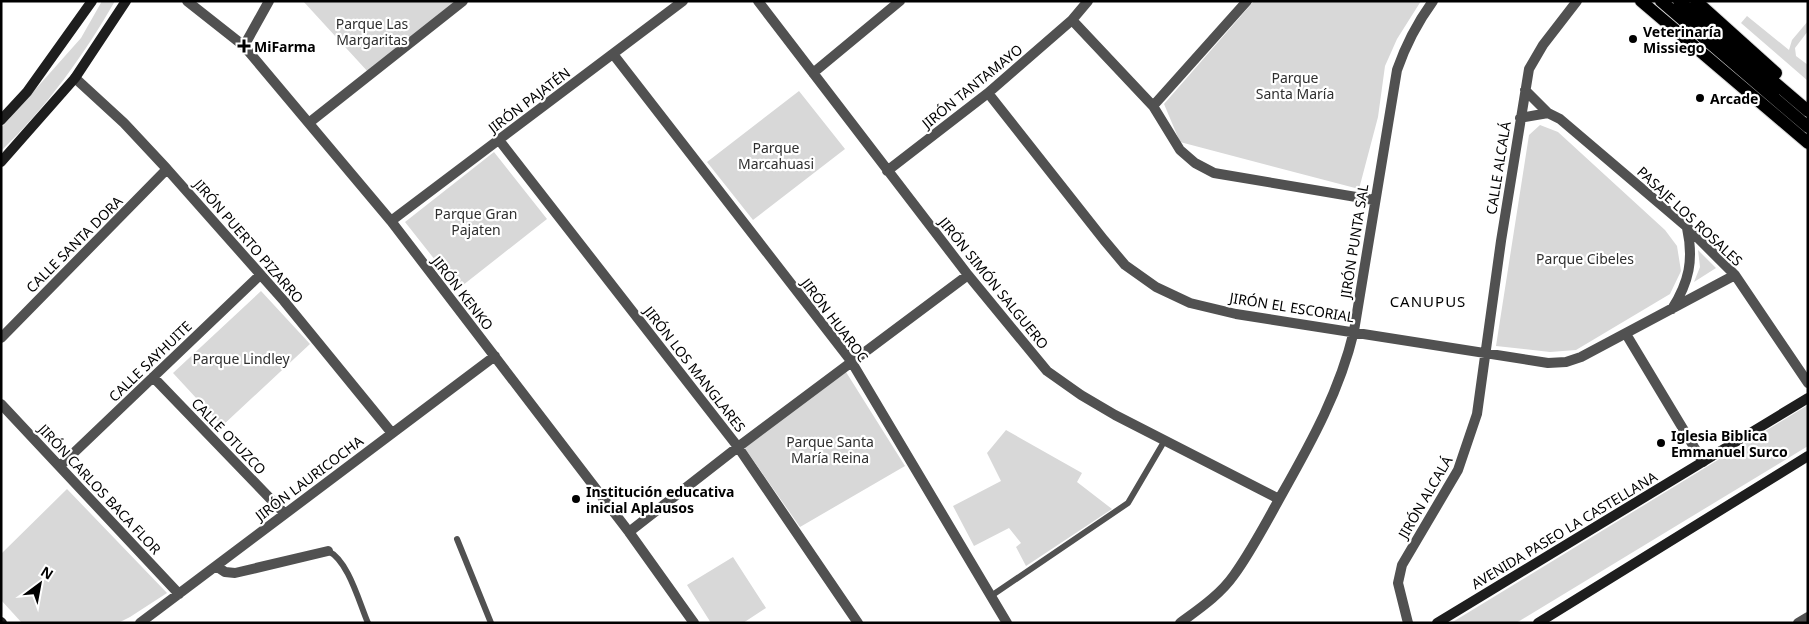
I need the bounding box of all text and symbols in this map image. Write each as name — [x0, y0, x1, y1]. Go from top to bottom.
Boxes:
park label: Parque Las Margaritas — [336, 14, 409, 49]
place label: Veterinaría Missiego — [1643, 22, 1721, 57]
marker: Veterinaría Missiego — [1627, 33, 1639, 45]
place label: MiFarma — [254, 37, 316, 56]
marker: MiFarma — [238, 40, 250, 52]
street label: JIRÓN TANTAMAYO — [916, 40, 1026, 134]
street label: JIRÓN PAJATÉN — [483, 63, 574, 138]
park label: Parque Santa María — [1256, 68, 1334, 103]
place label: Arcade — [1710, 89, 1758, 108]
marker: Arcade — [1694, 92, 1706, 104]
street label: CALLE ALCALÁ — [1481, 120, 1515, 216]
park label: Parque Marcahuasi — [738, 138, 814, 173]
street label: PASAJE LOS ROSALES — [1633, 162, 1747, 270]
street label: JIRÓN PUERTO PIZARRO — [189, 174, 308, 307]
street label: JIRÓN PUNTA SAL — [1335, 183, 1372, 301]
street label: CALLE SANTA DORA — [22, 192, 126, 296]
park label: Parque Gran Pajaten — [435, 204, 517, 239]
street label: JIRÓN SIMÓN SALGUERO — [934, 212, 1053, 353]
park label: Parque Cibeles — [1536, 249, 1634, 268]
street label: JIRÓN KENKO — [427, 251, 498, 334]
street label: JIRÓN HUAROC — [796, 273, 873, 366]
street label: JIRÓN EL ESCORIAL — [1226, 287, 1356, 326]
district label: CANUPUS — [1390, 291, 1466, 311]
street label: JIRÓN LOS MANGLARES — [639, 301, 750, 436]
street label: CALLE SAYHUITE — [104, 316, 196, 406]
park label: Parque Lindley — [192, 349, 290, 368]
street label: CALLE OTUZCO — [188, 394, 271, 479]
street label: JIRÓN CARLOS BACA FLOR — [33, 418, 166, 558]
place label: Iglesia Biblica Emmanuel Surco — [1671, 426, 1788, 461]
street label: JIRÓN LAURICOCHA — [250, 431, 367, 526]
park label: Parque Santa María Reina — [786, 432, 874, 467]
marker: Iglesia Biblica Emmanuel Surco — [1655, 437, 1667, 449]
street label: JIRÓN ALCALÁ — [1393, 452, 1456, 544]
street label: AVENIDA PASEO LA CASTELLANA — [1468, 467, 1660, 593]
place label: Institución educativa inicial Aplausos — [586, 482, 734, 517]
marker: Institución educativa inicial Aplausos — [570, 493, 582, 505]
north arrow — [15, 559, 65, 609]
text: N — [37, 561, 57, 584]

